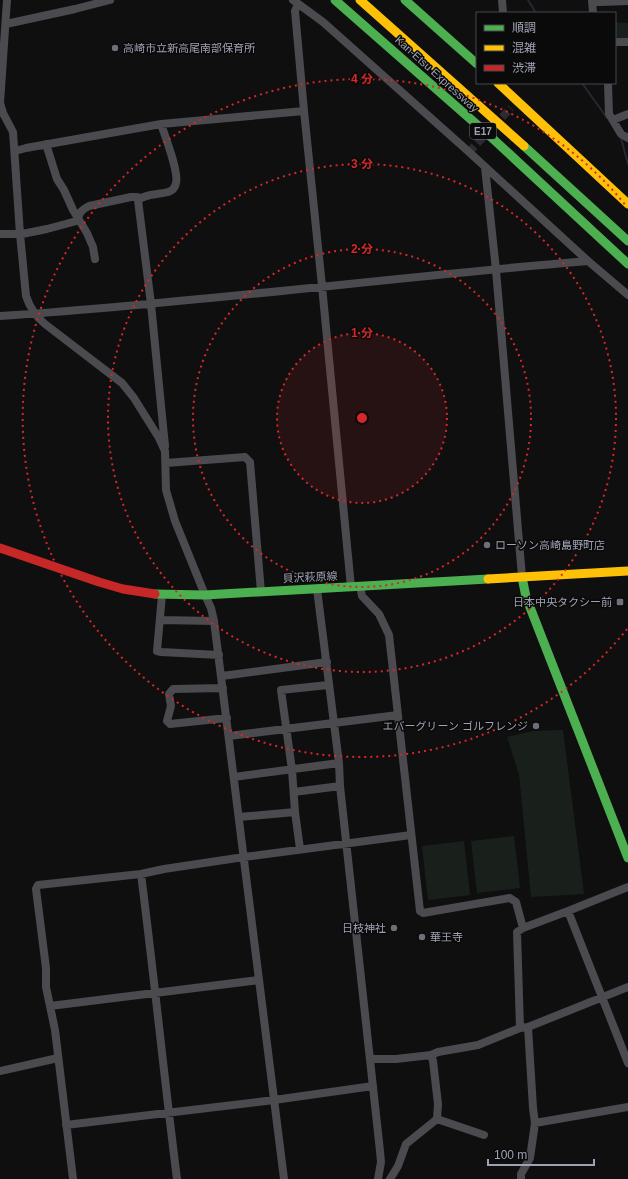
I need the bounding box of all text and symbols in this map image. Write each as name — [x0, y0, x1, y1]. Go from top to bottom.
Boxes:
legend — [476, 12, 616, 84]
text: 順調 — [512, 21, 536, 35]
street label: Kan-Etsu Expressway — [393, 34, 481, 115]
text: 混雑 — [512, 41, 536, 55]
place label: 高崎市立新高尾南部保育所 — [123, 42, 256, 54]
marker: 高崎市立新高尾南部保育所 — [110, 43, 120, 53]
text: 渋滞 — [512, 61, 536, 75]
text: 4 分 — [351, 72, 373, 86]
road number: E17 — [470, 123, 496, 139]
text: 3 分 — [351, 157, 373, 171]
text: 2 分 — [351, 242, 373, 256]
text: 1 分 — [351, 326, 373, 340]
centre of rings — [355, 411, 369, 425]
place label: ローソン高崎島野町店 — [495, 539, 605, 551]
marker: ローソン高崎島野町店 — [482, 540, 492, 550]
street label: 貝沢萩原線 — [282, 570, 338, 584]
place label: 日本中央タクシー前 — [513, 596, 612, 608]
marker: 日本中央タクシー前 — [615, 597, 625, 607]
place label: エバーグリーン ゴルフレンジ — [382, 720, 528, 732]
marker: エバーグリーン ゴルフレンジ — [531, 721, 541, 731]
place label: 日枝神社 — [342, 922, 386, 934]
marker: 日枝神社 — [389, 923, 399, 933]
place label: 華王寺 — [430, 931, 463, 943]
marker: 華王寺 — [417, 932, 427, 942]
scale bar — [488, 1141, 594, 1167]
text: 100 m — [494, 1148, 527, 1162]

